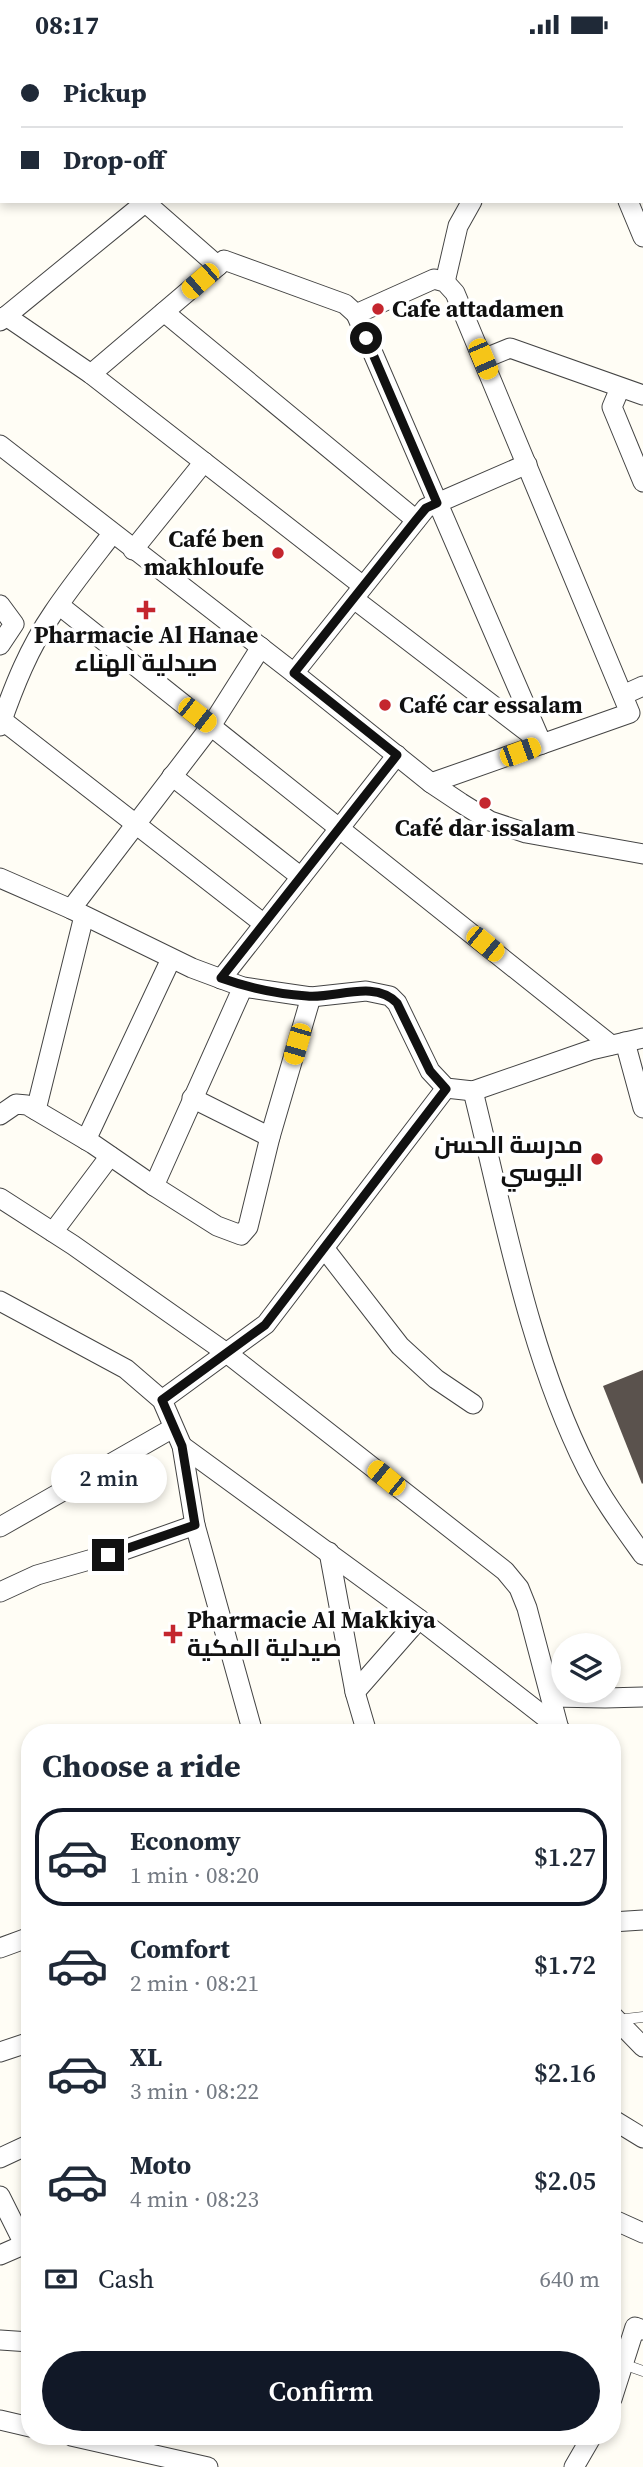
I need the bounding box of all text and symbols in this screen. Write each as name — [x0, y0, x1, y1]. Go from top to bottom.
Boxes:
text: 08:17 — [35, 7, 99, 43]
text: Pickup — [63, 75, 147, 111]
text: Drop-off — [63, 142, 165, 178]
car — [178, 259, 223, 303]
place label: Cafe attadamen — [392, 292, 564, 325]
marker: Cafe attadamen — [370, 301, 386, 317]
route start — [350, 322, 382, 354]
car — [466, 336, 501, 382]
place label: Café ben makhloufe — [144, 522, 264, 583]
marker: Café ben makhloufe — [270, 545, 286, 561]
marker: Pharmacie Al Hanae صيدلية الهناء — [138, 602, 154, 618]
place label: Pharmacie Al Hanae صيدلية الهناء — [34, 618, 258, 679]
place label: Café car essalam — [399, 688, 583, 721]
car — [174, 694, 221, 736]
marker: Café car essalam — [377, 697, 393, 713]
car — [497, 735, 544, 769]
marker: Café dar issalam — [477, 795, 493, 811]
place label: Café dar issalam — [395, 811, 576, 844]
car — [463, 923, 508, 965]
car — [282, 1021, 313, 1067]
place label: مدرسة الحسن اليوسي — [434, 1128, 583, 1192]
marker: مدرسة الحسن اليوسي — [589, 1151, 605, 1167]
callout: 2 min — [50, 1453, 166, 1503]
car — [364, 1457, 409, 1499]
text: 2 min — [79, 1462, 139, 1494]
route end — [92, 1539, 124, 1571]
place label: Pharmacie Al Makkiya صيدلية المكية — [187, 1603, 436, 1664]
marker: Pharmacie Al Makkiya صيدلية المكية — [165, 1626, 181, 1642]
map controls — [551, 1633, 621, 1703]
button: layers — [551, 1633, 621, 1703]
text: Choose a ride — [42, 1744, 241, 1788]
text: Economy — [130, 1823, 241, 1859]
icon: car — [46, 1826, 109, 1889]
text: $1.27 — [534, 1839, 596, 1875]
text: 1 min · 08:20 — [130, 1859, 259, 1891]
text: Comfort — [130, 1931, 230, 1967]
icon: car — [46, 1934, 109, 1997]
text: $1.72 — [534, 1947, 596, 1983]
text: 2 min · 08:21 — [130, 1967, 259, 1999]
text: XL — [130, 2039, 162, 2075]
icon: car — [46, 2042, 109, 2105]
text: $2.16 — [534, 2055, 596, 2091]
text: 3 min · 08:22 — [130, 2075, 259, 2107]
text: Moto — [130, 2147, 191, 2183]
icon: car — [46, 2150, 109, 2213]
text: $2.05 — [534, 2163, 596, 2199]
text: 4 min · 08:23 — [130, 2183, 259, 2215]
icon: cash — [42, 2260, 80, 2298]
text: Cash — [98, 2261, 154, 2297]
text: 640 m — [539, 2263, 600, 2295]
button: Confirm — [42, 2351, 600, 2431]

